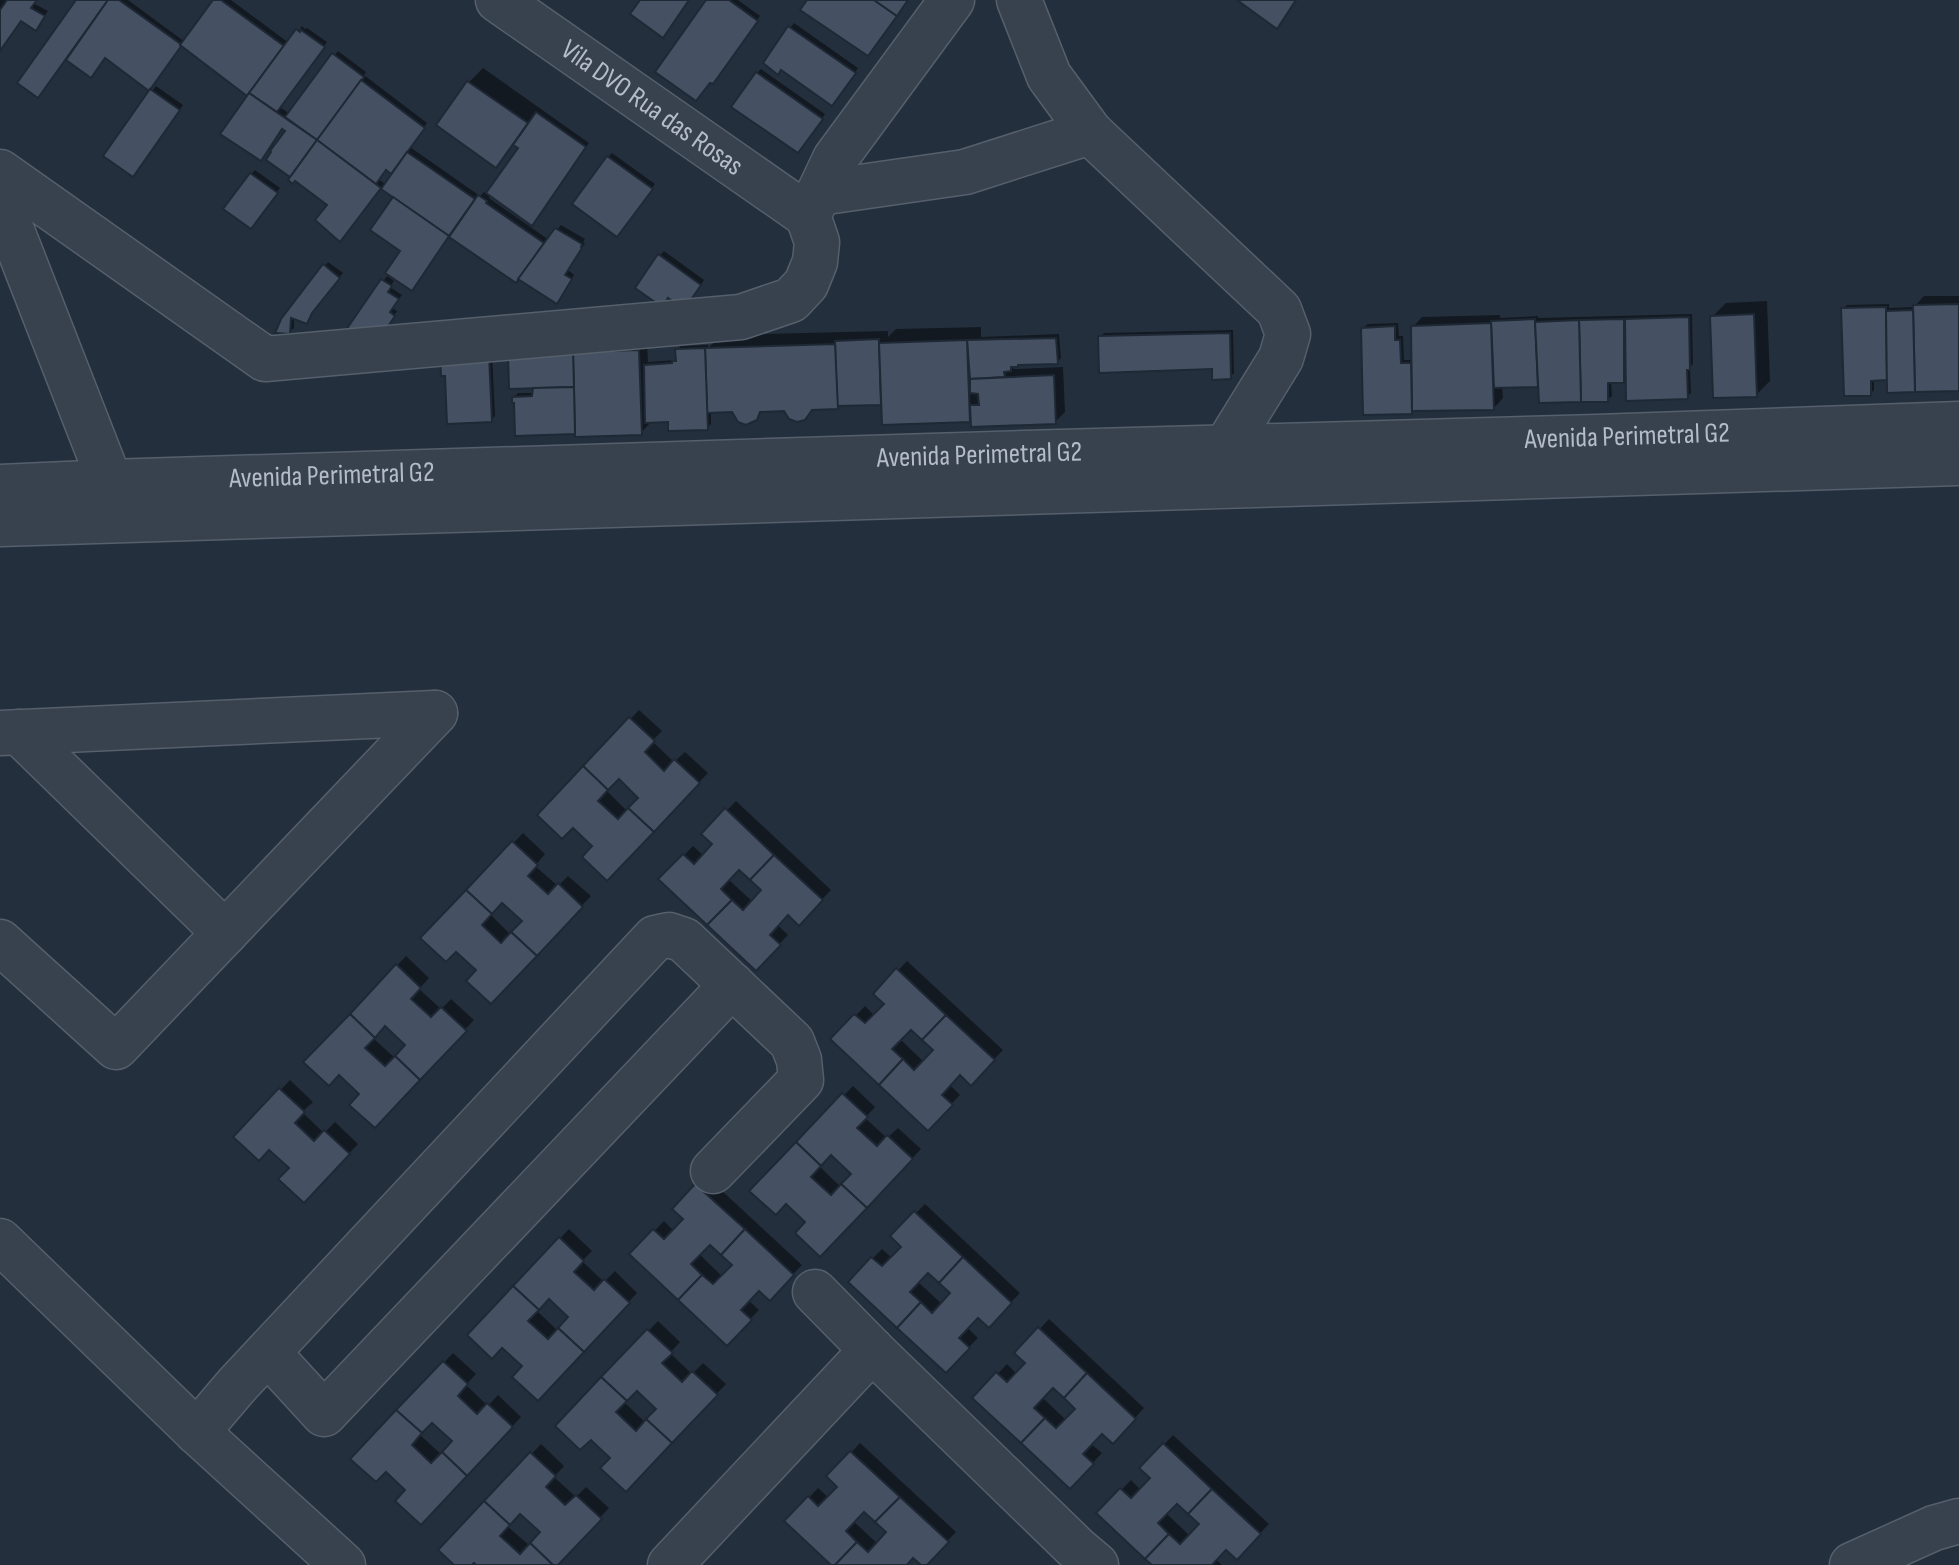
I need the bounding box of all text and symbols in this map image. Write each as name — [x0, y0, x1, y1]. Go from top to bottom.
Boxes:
street label: Vila DVO Rua das Rosas — [555, 33, 750, 182]
street label: Avenida Perimetral G2 — [1523, 416, 1730, 456]
street label: Avenida Perimetral G2 — [875, 435, 1083, 474]
street label: Avenida Perimetral G2 — [228, 455, 435, 495]

